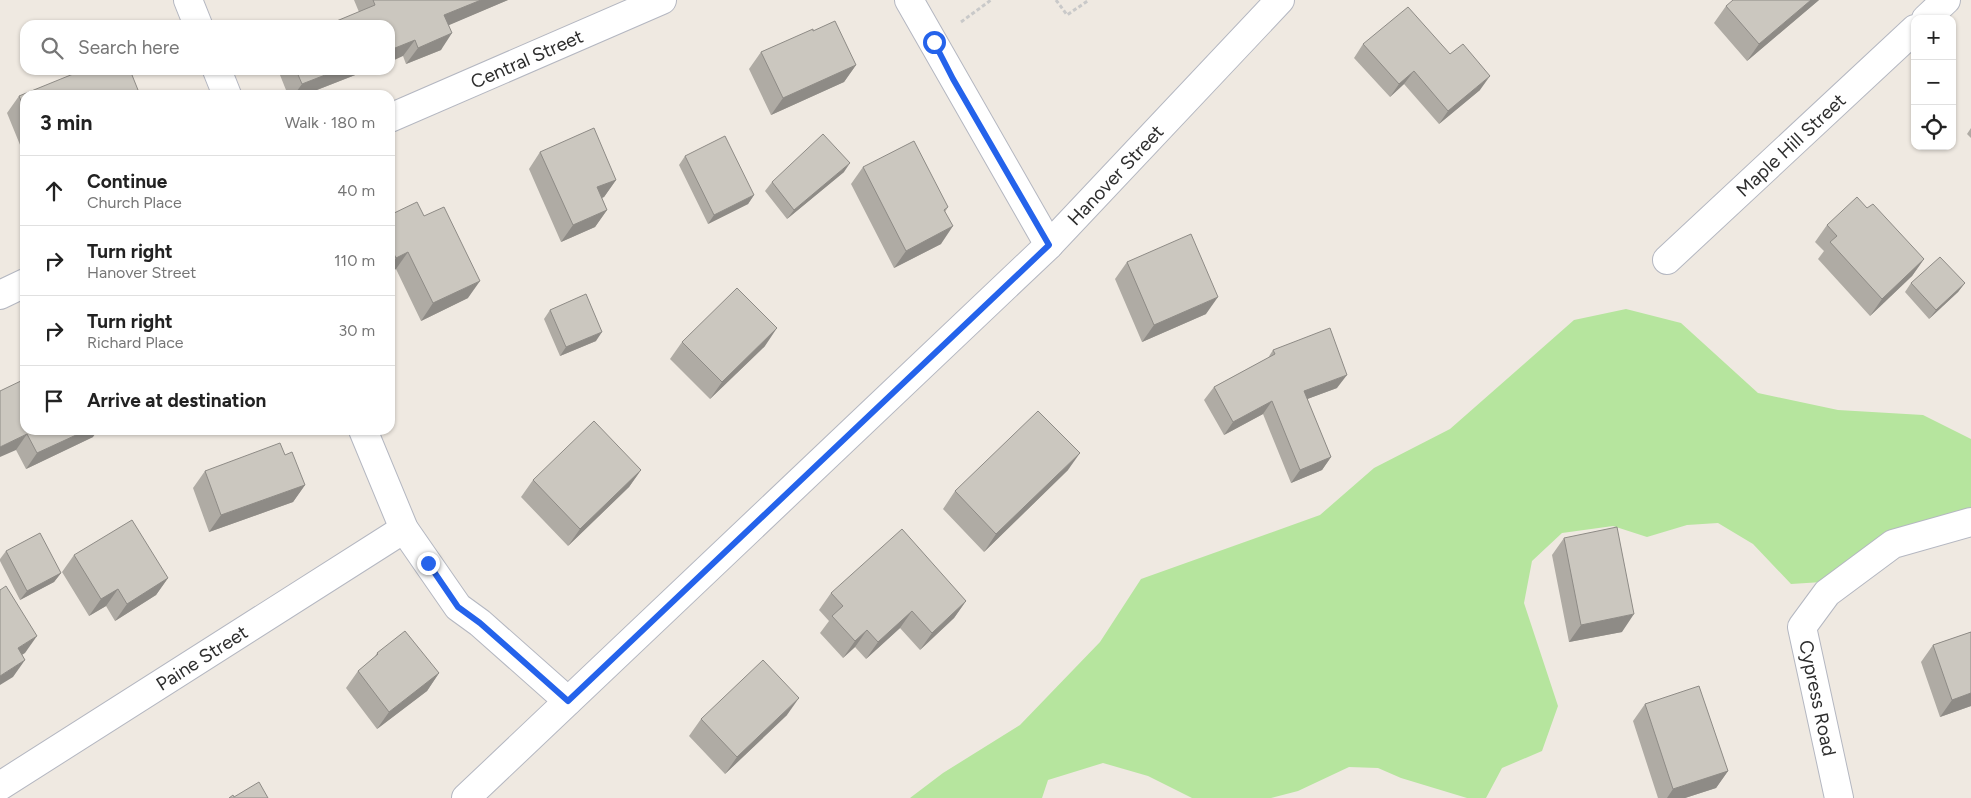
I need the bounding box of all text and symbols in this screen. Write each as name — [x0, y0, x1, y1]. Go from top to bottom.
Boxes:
map controls — [1911, 15, 1956, 150]
button: + — [1911, 15, 1956, 60]
search box — [20, 20, 395, 75]
street label: Central Street — [467, 25, 587, 94]
route start — [923, 31, 946, 54]
icon: search — [38, 34, 66, 62]
text: Search here — [78, 36, 180, 59]
button: − — [1911, 60, 1956, 105]
street label: Maple Hill Street — [1731, 89, 1851, 202]
button: locate — [1911, 105, 1956, 150]
text: 3 min — [40, 110, 92, 135]
text: Walk · 180 m — [285, 113, 375, 132]
street label: Hanover Street — [1063, 120, 1168, 230]
text: Continue — [87, 170, 167, 193]
icon: ahead — [40, 177, 68, 205]
text: 40 m — [337, 181, 375, 200]
text: Church Place — [87, 193, 182, 212]
text: Turn right — [87, 240, 173, 263]
icon: right — [40, 247, 68, 275]
text: 110 m — [334, 251, 375, 270]
text: Hanover Street — [87, 263, 196, 282]
text: Turn right — [87, 310, 173, 333]
icon: right — [40, 317, 68, 345]
text: 30 m — [338, 321, 375, 340]
text: Richard Place — [87, 333, 184, 352]
icon: arrive — [40, 387, 68, 415]
text: Arrive at destination — [87, 389, 266, 412]
route end — [417, 552, 440, 575]
street label: Paine Street — [152, 621, 252, 696]
street label: Cypress Road — [1794, 638, 1841, 758]

